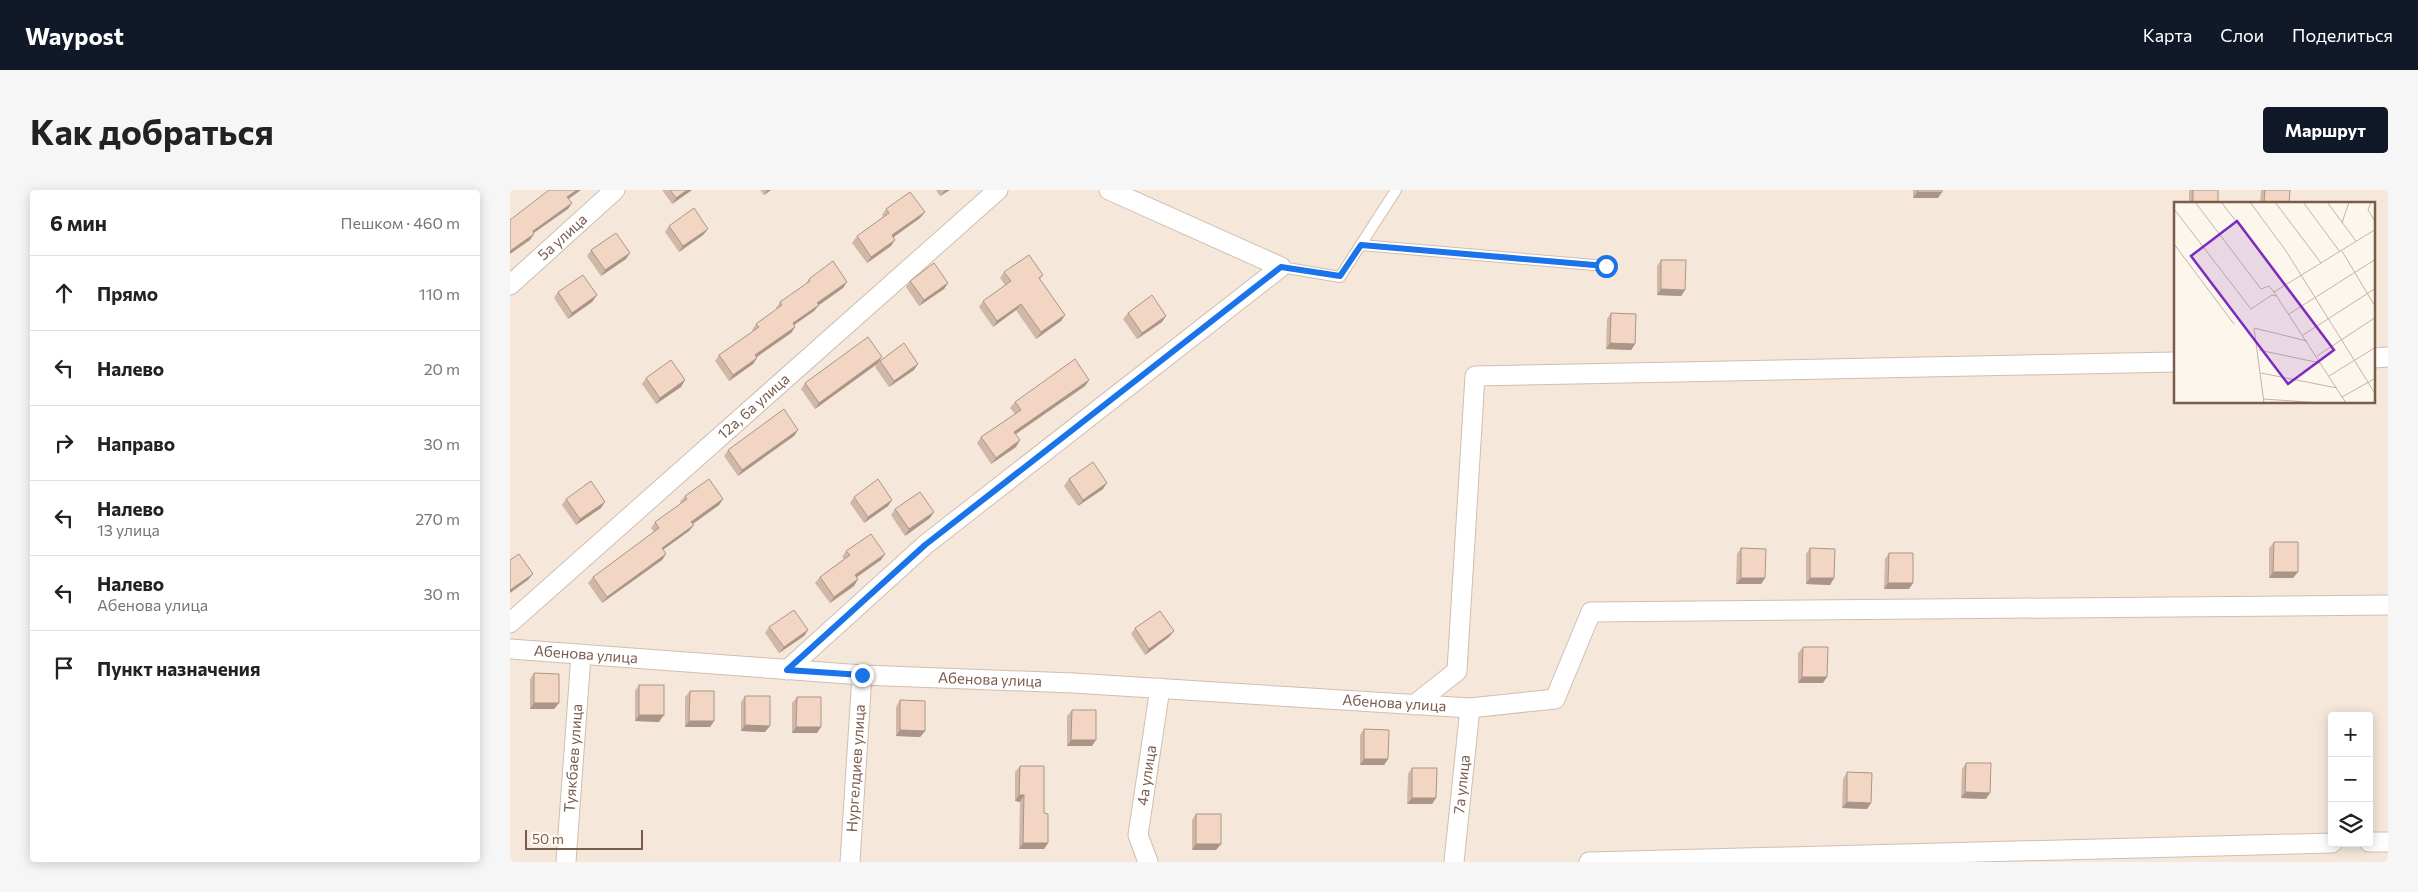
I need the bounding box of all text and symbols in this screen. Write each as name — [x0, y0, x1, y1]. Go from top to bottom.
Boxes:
text: Waypost — [25, 21, 124, 50]
text: Карта — [2143, 24, 2192, 46]
text: Слои — [2220, 24, 2264, 46]
text: Поделиться — [2292, 24, 2393, 46]
button: Маршрут — [2263, 107, 2388, 153]
text: Как добраться — [30, 109, 274, 152]
inset map — [2174, 202, 2376, 404]
text: 6 мин — [50, 210, 107, 235]
street label: 5а улица — [534, 210, 590, 264]
text: Пешком · 460 m — [341, 213, 460, 232]
route start — [1595, 255, 1618, 278]
icon: ahead — [50, 279, 78, 307]
text: Прямо — [97, 282, 158, 305]
text: 110 m — [419, 284, 460, 303]
icon: left — [50, 354, 78, 382]
text: Налево — [97, 357, 164, 380]
text: 20 m — [424, 359, 460, 378]
street label: 12а, 6а улица — [714, 369, 793, 442]
icon: right — [50, 429, 78, 457]
text: Направо — [97, 432, 175, 455]
text: 30 m — [423, 434, 460, 453]
text: Налево — [97, 497, 164, 520]
icon: left — [50, 504, 78, 532]
text: 270 m — [415, 509, 460, 528]
text: 13 улица — [97, 520, 160, 539]
text: Налево — [97, 572, 164, 595]
icon: left — [50, 579, 78, 607]
text: 30 m — [423, 584, 460, 603]
text: Абенова улица — [97, 595, 208, 614]
street label: Абенова улица — [533, 641, 639, 666]
icon: arrive — [50, 654, 78, 682]
text: Пункт назначения — [97, 657, 260, 680]
route end — [851, 664, 874, 687]
street label: Абенова улица — [938, 668, 1042, 690]
street label: Абенова улица — [1342, 690, 1447, 714]
street label: Туякбаев улица — [560, 703, 585, 813]
street label: Нургелдиев улица — [842, 704, 868, 833]
map controls — [2328, 712, 2373, 847]
button: + — [2328, 712, 2373, 757]
street label: 4а улица — [1133, 744, 1159, 807]
street label: 7а улица — [1449, 754, 1473, 815]
button: − — [2328, 757, 2373, 802]
button: layers — [2328, 802, 2373, 847]
scale bar — [525, 827, 642, 850]
text: 50 m — [532, 830, 564, 847]

